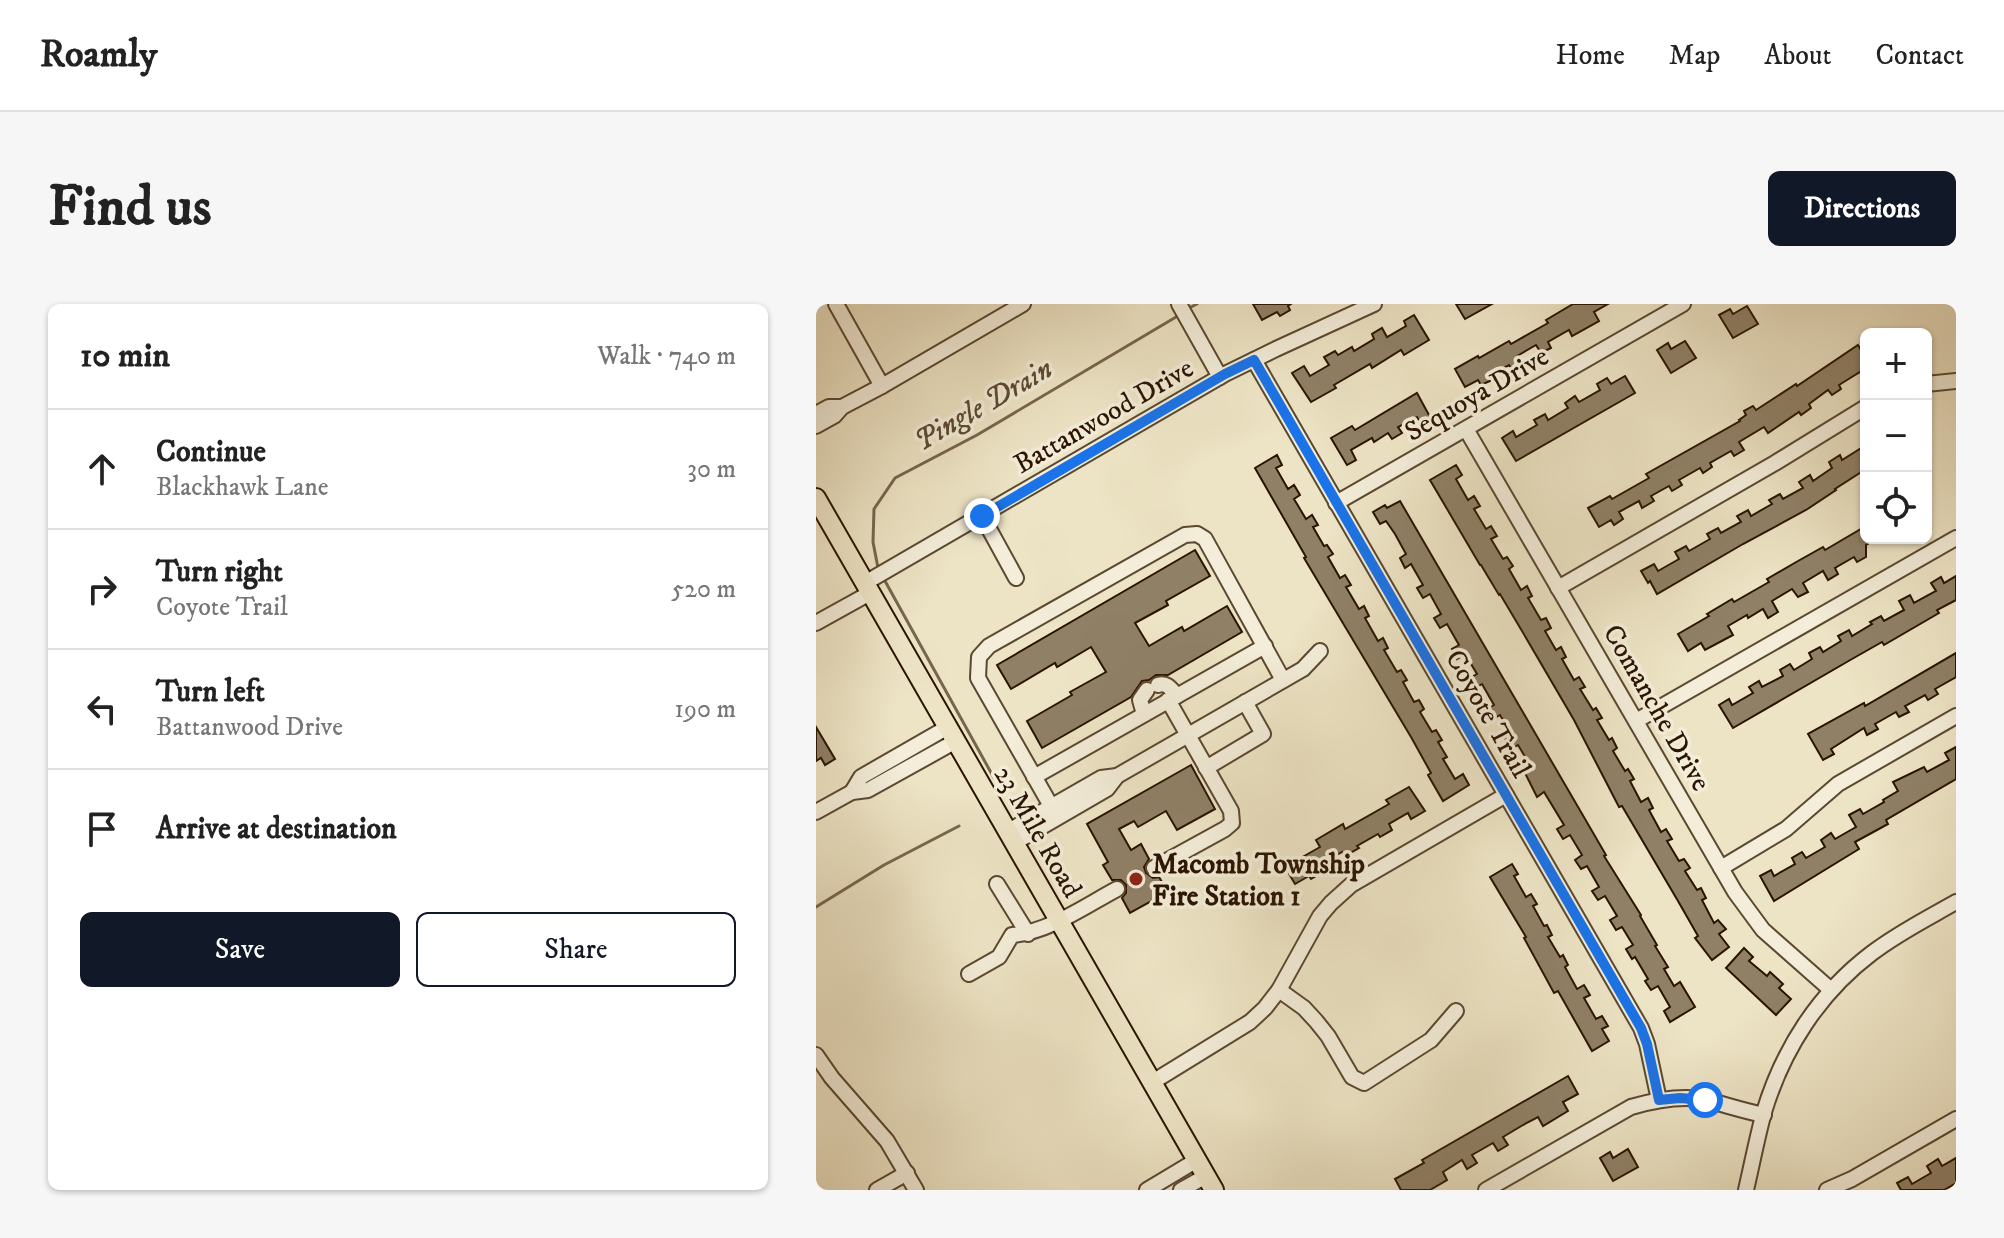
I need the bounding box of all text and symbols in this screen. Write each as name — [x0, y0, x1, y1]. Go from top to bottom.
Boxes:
text: Roamly — [40, 31, 157, 79]
text: Home — [1556, 38, 1625, 73]
text: Map — [1669, 38, 1720, 73]
text: About — [1764, 38, 1831, 73]
text: Contact — [1875, 38, 1964, 73]
button: Directions — [1768, 171, 1956, 246]
text: Find us — [48, 173, 212, 243]
map controls — [1860, 328, 1932, 544]
button: + — [1860, 328, 1932, 400]
text: 10 min — [80, 335, 170, 377]
street label: Sequoya Drive — [1398, 339, 1555, 450]
text: Walk · 740 m — [597, 340, 736, 373]
water label: Pingle Drain — [908, 351, 1060, 460]
street label: Battanwood Drive — [1008, 351, 1200, 482]
button: − — [1860, 400, 1932, 472]
text: Continue — [156, 434, 266, 471]
icon: ahead — [80, 447, 124, 491]
text: 30 m — [687, 453, 736, 486]
text: Blackhawk Lane — [156, 471, 329, 504]
button: locate — [1860, 472, 1932, 544]
route end — [964, 498, 1000, 534]
text: Turn right — [156, 554, 283, 591]
icon: right — [80, 567, 124, 611]
text: 520 m — [671, 573, 736, 606]
text: Coyote Trail — [156, 591, 288, 624]
street label: Comanche Drive — [1595, 618, 1718, 797]
street label: Coyote Trail — [1437, 644, 1539, 784]
text: Turn left — [156, 674, 265, 711]
icon: left — [80, 687, 124, 731]
text: 190 m — [674, 693, 736, 726]
text: Battanwood Drive — [156, 711, 343, 744]
street label: 23 Mile Road — [986, 759, 1090, 904]
icon: arrive — [80, 807, 124, 851]
text: Arrive at destination — [156, 811, 397, 848]
place label: Macomb Township Fire Station 1 — [1152, 847, 1365, 914]
marker: Macomb Township Fire Station 1 — [1127, 870, 1145, 888]
button: Save — [80, 912, 400, 987]
button: Share — [416, 912, 736, 987]
route start — [1687, 1082, 1723, 1118]

